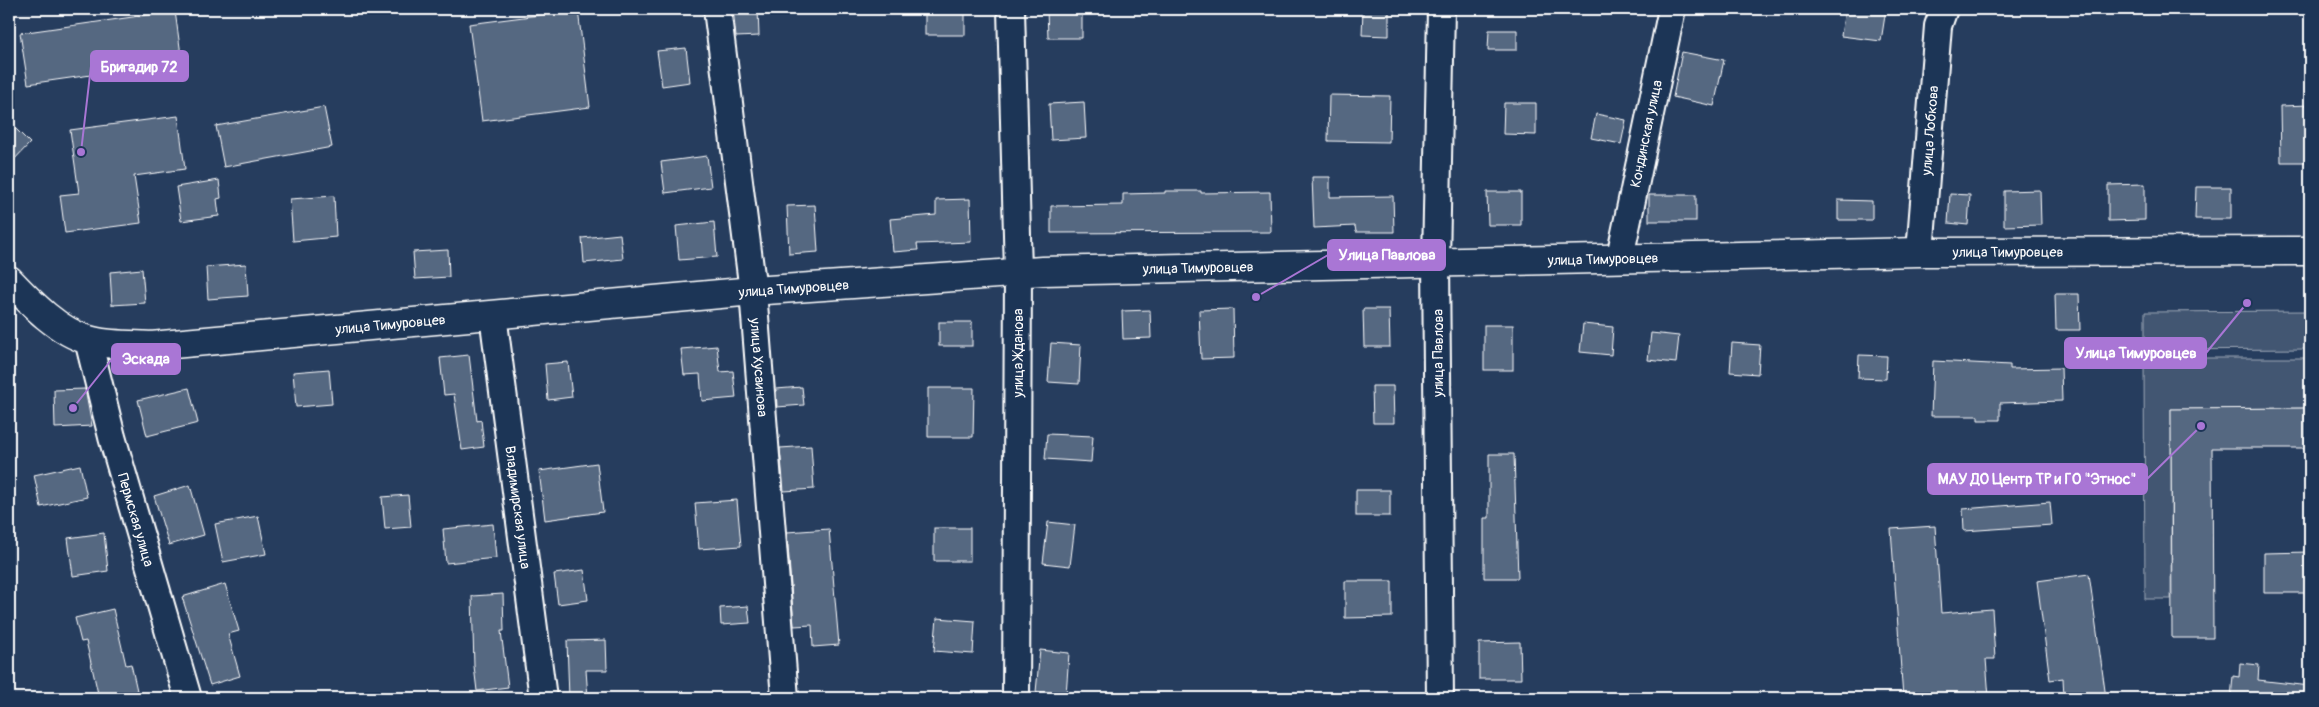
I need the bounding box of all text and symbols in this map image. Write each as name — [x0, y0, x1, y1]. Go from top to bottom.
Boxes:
callout: Бригадир 72 — [91, 51, 188, 81]
text: Бригадир 72 — [100, 58, 178, 77]
street label: Кондинская улица — [1627, 78, 1666, 189]
street label: улица Лобкова — [1918, 85, 1942, 177]
callout: Улица Павлова — [1328, 240, 1445, 270]
street label: улица Тимуровцев — [1952, 244, 2063, 261]
text: Улица Павлова — [1339, 246, 1435, 265]
street label: улица Тимуровцев — [1546, 250, 1659, 269]
street label: улица Тимуровцев — [1142, 258, 1254, 278]
street label: улица Тимуровцев — [737, 276, 850, 301]
street label: улица Жданова — [1010, 308, 1027, 399]
street label: улица Павлова — [1430, 309, 1447, 398]
street label: улица Тимуровцев — [333, 311, 446, 338]
street label: улица Хусаинова — [746, 316, 771, 418]
callout: Улица Тимуровцев — [2065, 338, 2206, 368]
callout: Эскада — [112, 344, 180, 374]
text: Улица Тимуровцев — [2075, 344, 2197, 363]
text: Эскада — [122, 350, 170, 369]
street label: Владимирская улица — [501, 445, 534, 570]
callout: МАУ ДО Центр ТР и ГО "Этнос" — [1928, 464, 2147, 494]
text: МАУ ДО Центр ТР и ГО "Этнос" — [1938, 470, 2136, 489]
street label: Пермская улица — [114, 471, 157, 569]

